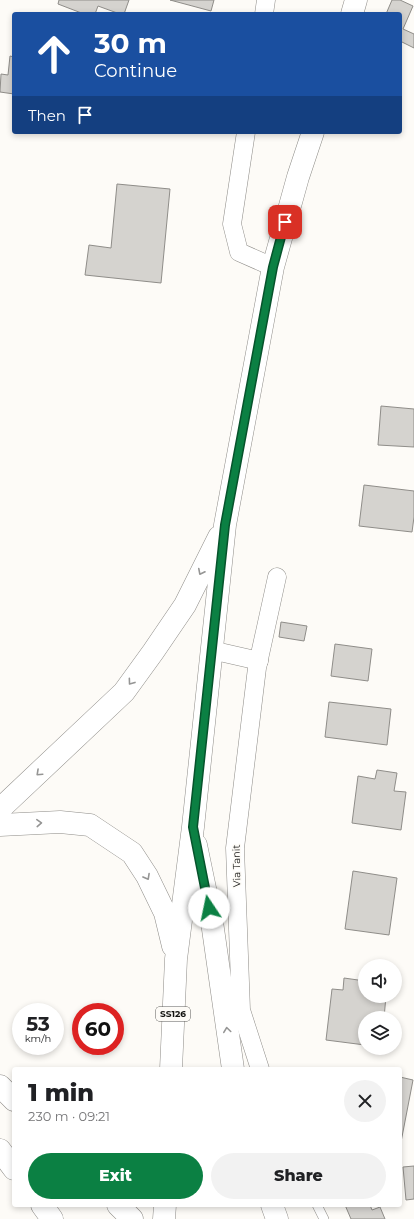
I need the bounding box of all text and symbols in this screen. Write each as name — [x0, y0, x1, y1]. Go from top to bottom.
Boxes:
text: 30 m — [94, 26, 167, 60]
icon: ahead — [28, 28, 80, 80]
text: Continue — [94, 60, 177, 82]
icon: arrive — [74, 104, 96, 126]
text: Then — [28, 106, 66, 125]
pin — [268, 205, 302, 239]
icon: arrive — [274, 211, 296, 233]
one-way arrow — [198, 568, 206, 576]
one-way arrow — [129, 677, 136, 684]
one-way arrow — [36, 768, 44, 776]
one-way arrow — [36, 819, 42, 828]
street label: Via Tanit — [230, 844, 243, 887]
one-way arrow — [143, 873, 150, 880]
position arrow — [188, 887, 230, 929]
map controls — [358, 959, 402, 1055]
button: sound — [358, 959, 402, 1003]
speed limit sign: 60 — [72, 1003, 124, 1055]
road number: SS126 — [156, 1007, 190, 1021]
button: layers — [358, 1011, 402, 1055]
text: 53 — [26, 1012, 50, 1036]
one-way arrow — [223, 1027, 232, 1034]
text: km/h — [25, 1032, 51, 1045]
text: 1 min — [28, 1078, 94, 1107]
button: close — [344, 1080, 386, 1122]
text: 230 m · 09:21 — [28, 1108, 110, 1124]
button: Exit — [28, 1153, 203, 1199]
button: Share — [211, 1153, 386, 1199]

